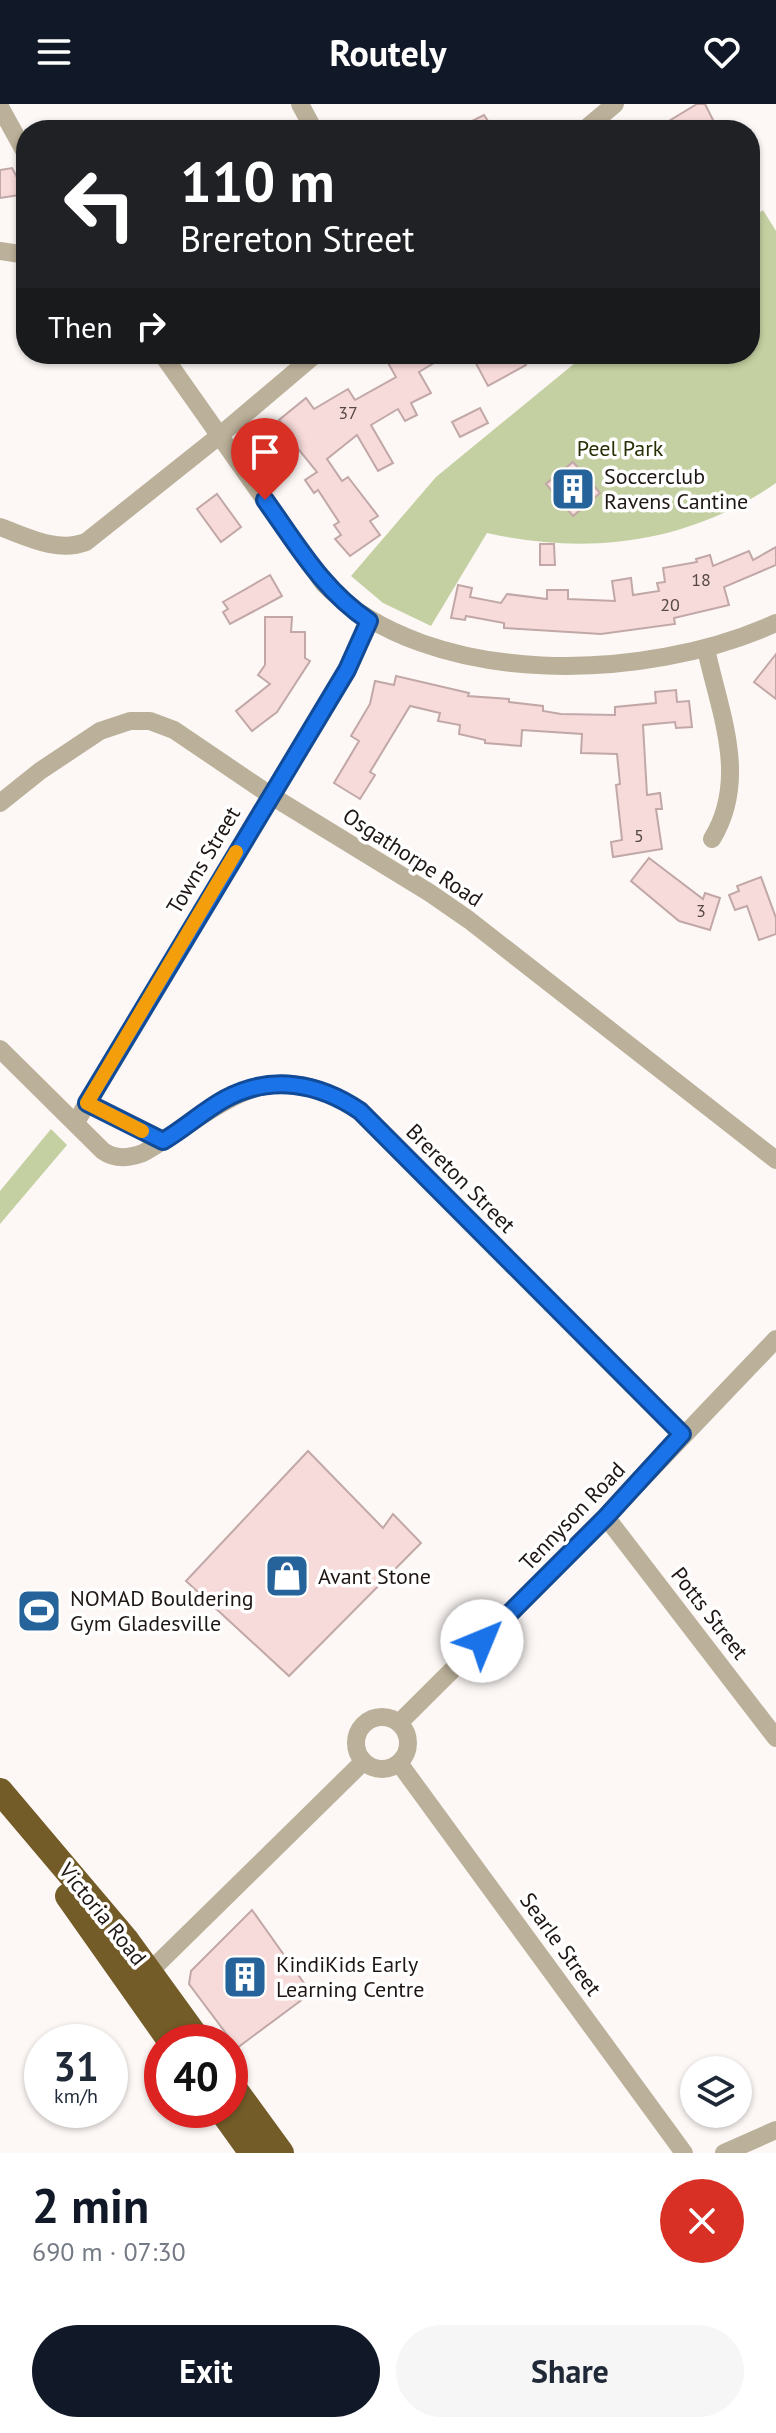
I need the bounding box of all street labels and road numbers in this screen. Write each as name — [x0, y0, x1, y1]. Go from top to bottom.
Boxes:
street label: Towns Street — [160, 801, 246, 919]
street label: Osgathorpe Road — [338, 801, 488, 913]
street label: Brereton Street — [400, 1117, 522, 1239]
street label: Tennyson Road — [513, 1456, 631, 1576]
street label: Potts Street — [665, 1561, 755, 1665]
street label: Victoria Road — [52, 1856, 153, 1971]
street label: Searle Street — [514, 1887, 608, 2002]

